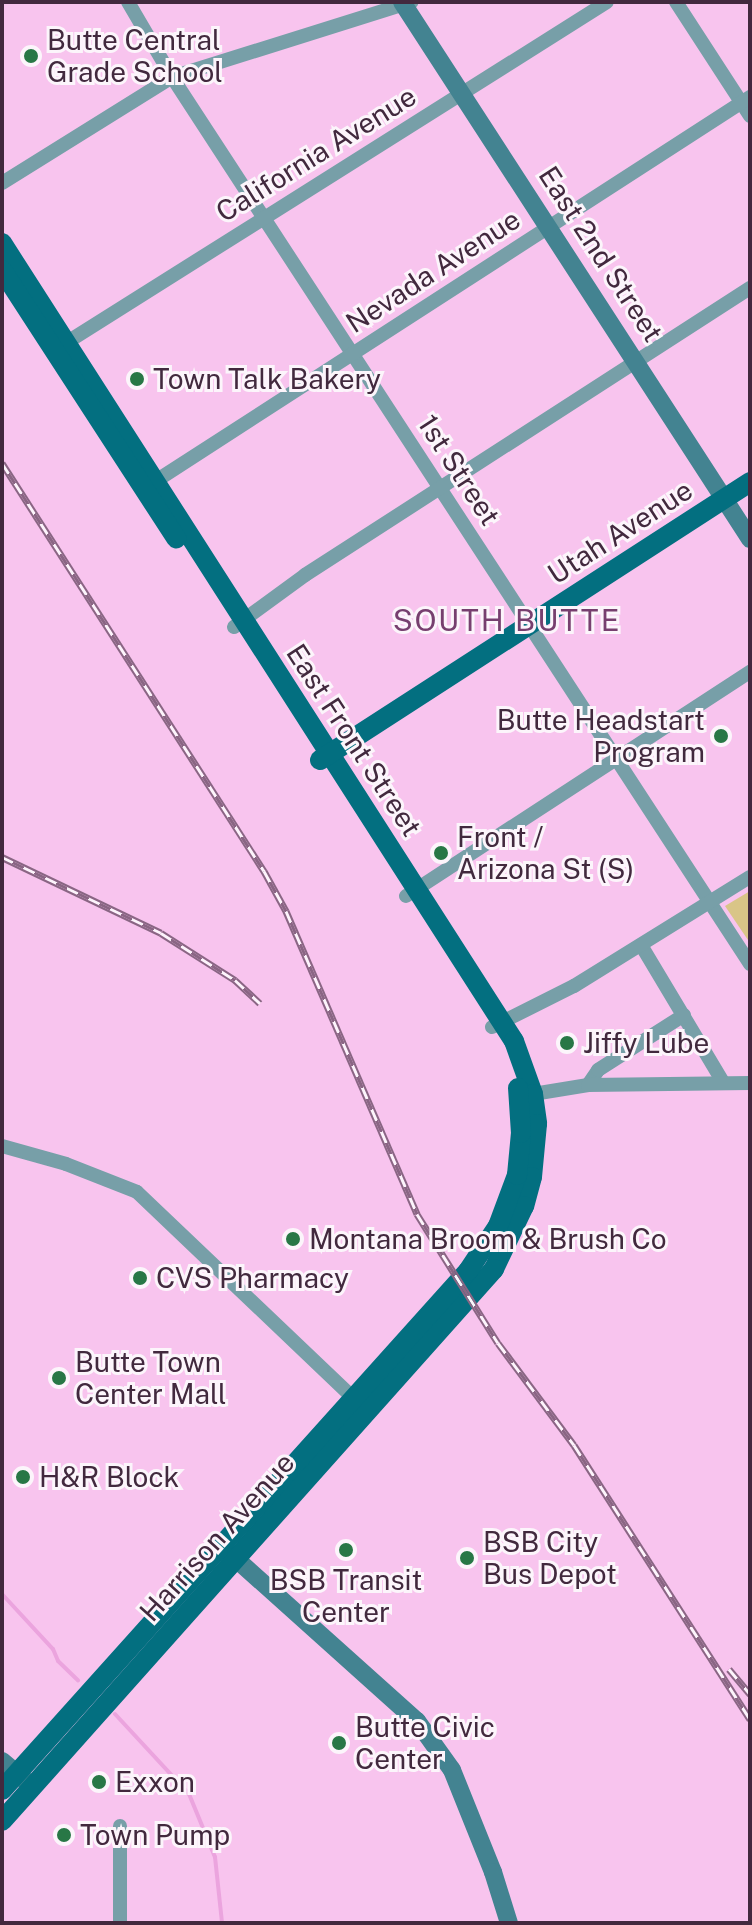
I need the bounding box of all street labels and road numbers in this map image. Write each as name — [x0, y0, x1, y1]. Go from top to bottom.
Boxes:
street label: California Avenue — [210, 79, 422, 229]
street label: East 2nd Street — [532, 160, 670, 348]
street label: Nevada Avenue — [340, 202, 526, 340]
street label: 1st Street — [411, 409, 507, 531]
street label: Utah Avenue — [542, 473, 698, 591]
street label: East Front Street — [279, 638, 429, 842]
street label: Harrison Avenue — [133, 1446, 301, 1628]

